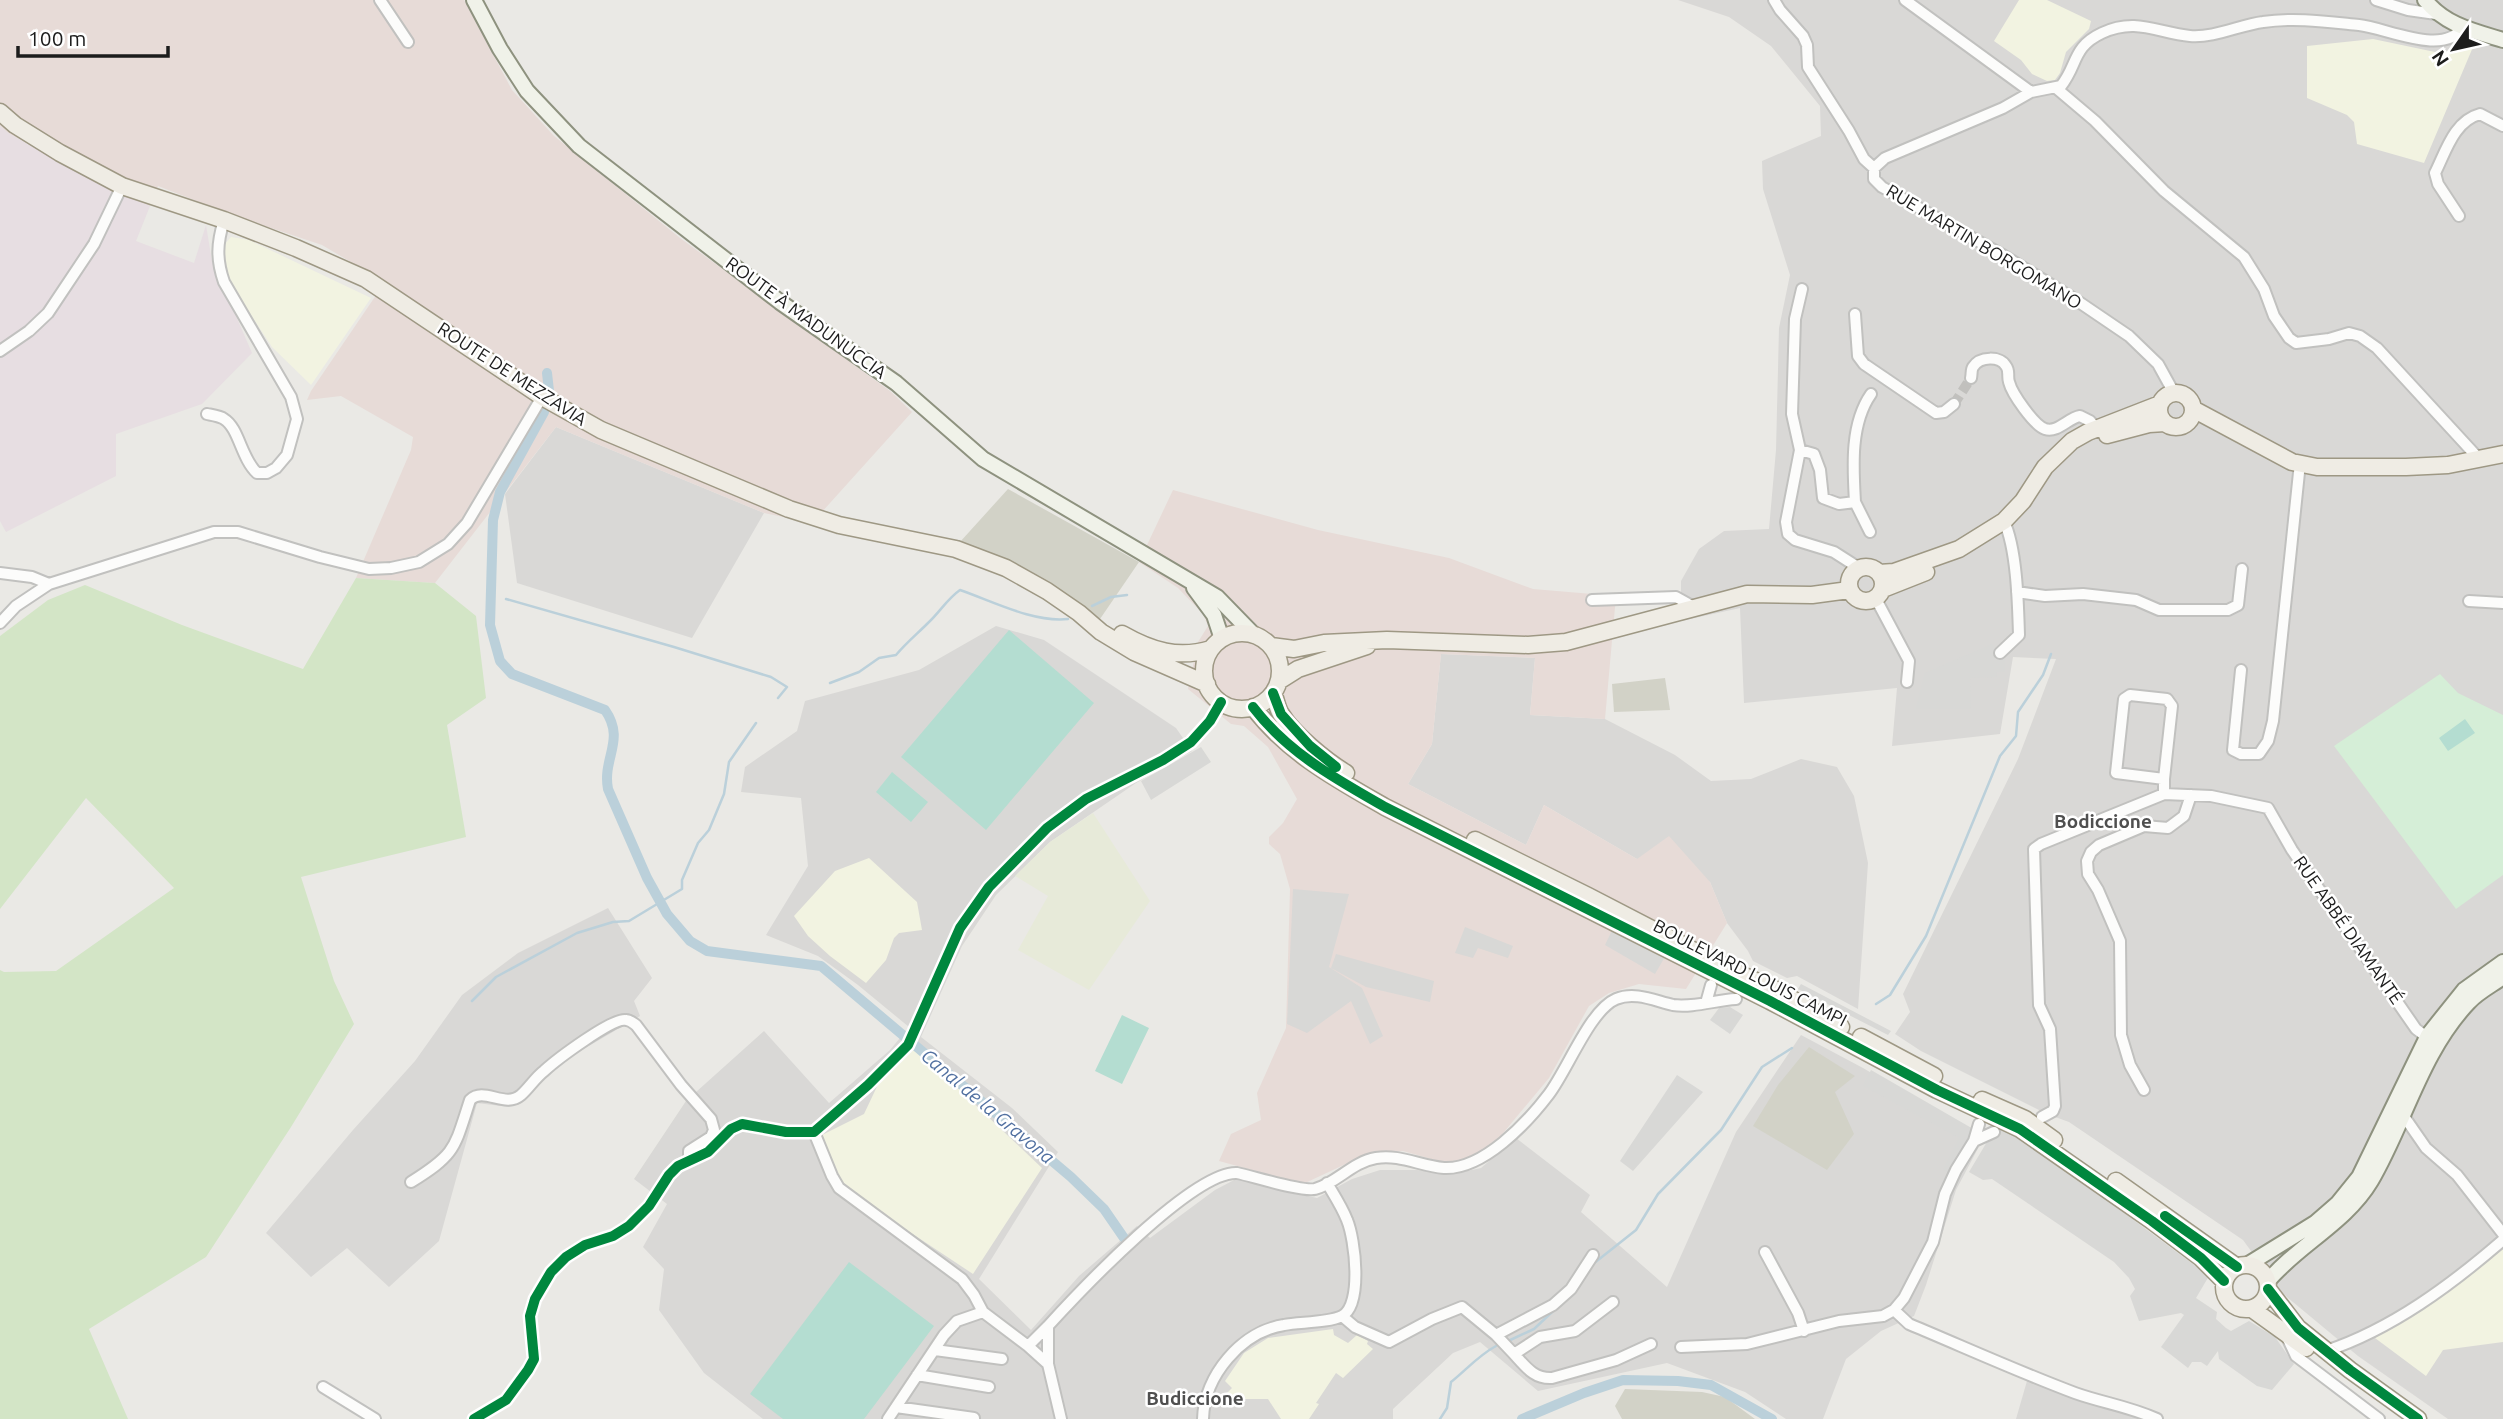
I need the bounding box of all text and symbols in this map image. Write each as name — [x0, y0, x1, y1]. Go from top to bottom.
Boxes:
scale bar — [18, 14, 168, 58]
north arrow — [2419, 14, 2489, 84]
text: 100 m — [28, 26, 86, 50]
text: N — [2427, 46, 2453, 71]
street label: RUE MARTIN BORGOMANO — [1883, 180, 2086, 313]
street label: ROUTE À MADUNUCCIA — [723, 252, 891, 382]
street label: ROUTE DE MEZZAVIA — [434, 318, 591, 429]
district label: Bodiccione — [2054, 810, 2152, 832]
street label: RUE ABBÉ DIAMANTÉ — [2290, 851, 2408, 1007]
street label: BOULEVARD LOUIS CAMPI — [1650, 915, 1851, 1030]
water label: Canal de la Gravona — [917, 1044, 1059, 1168]
district label: Budiccione — [1146, 1387, 1244, 1409]

